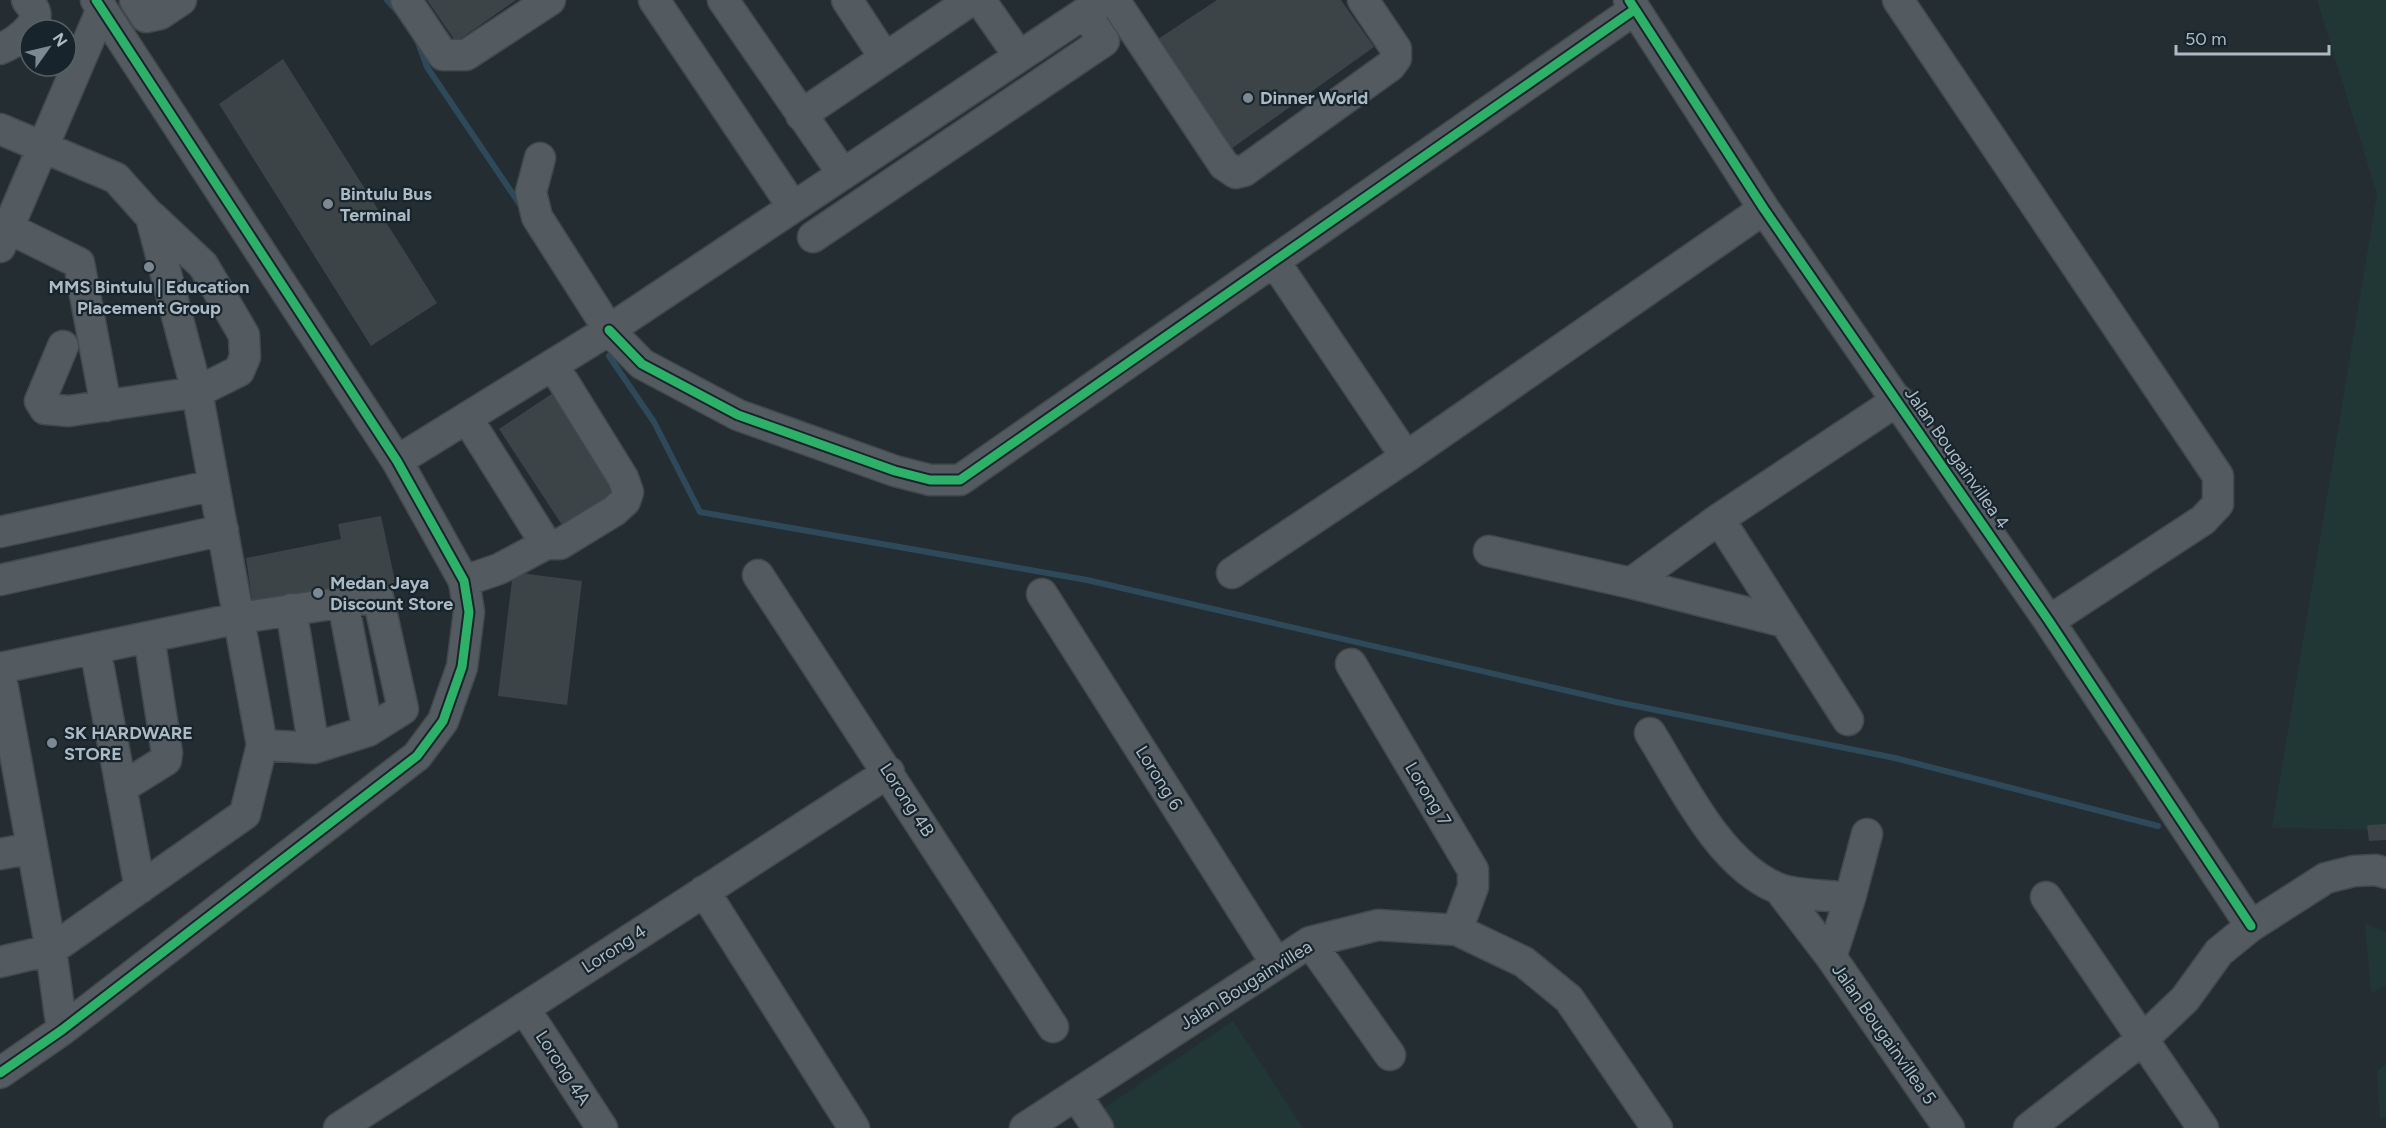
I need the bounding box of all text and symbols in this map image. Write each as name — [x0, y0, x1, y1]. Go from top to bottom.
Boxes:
north arrow — [18, 18, 78, 78]
scale bar — [2176, 18, 2329, 56]
text: 50 m — [2185, 28, 2227, 50]
text: N — [49, 29, 71, 50]
place label: Dinner World — [1260, 87, 1368, 109]
marker: Dinner World — [1241, 91, 1255, 105]
place label: Bintulu Bus Terminal — [340, 183, 433, 226]
marker: Bintulu Bus Terminal — [321, 197, 335, 211]
marker: MMS Bintulu | Education Placement Group — [142, 260, 156, 274]
place label: MMS Bintulu | Education Placement Group — [49, 276, 249, 319]
street label: Jalan Bougainvillea 4 — [1900, 383, 2014, 533]
place label: Medan Jaya Discount Store — [330, 572, 453, 615]
marker: Medan Jaya Discount Store — [311, 586, 325, 600]
place label: SK HARDWARE STORE — [64, 722, 193, 765]
marker: SK HARDWARE STORE — [45, 736, 59, 750]
street label: Lorong 6 — [1131, 742, 1187, 814]
street label: Lorong 7 — [1400, 758, 1456, 830]
street label: Lorong 4B — [875, 759, 939, 841]
street label: Lorong 4 — [578, 920, 650, 978]
street label: Jalan Bougainvillea — [1176, 935, 1316, 1035]
street label: Jalan Bougainvillea 5 — [1827, 959, 1941, 1109]
street label: Lorong 4A — [531, 1026, 595, 1110]

